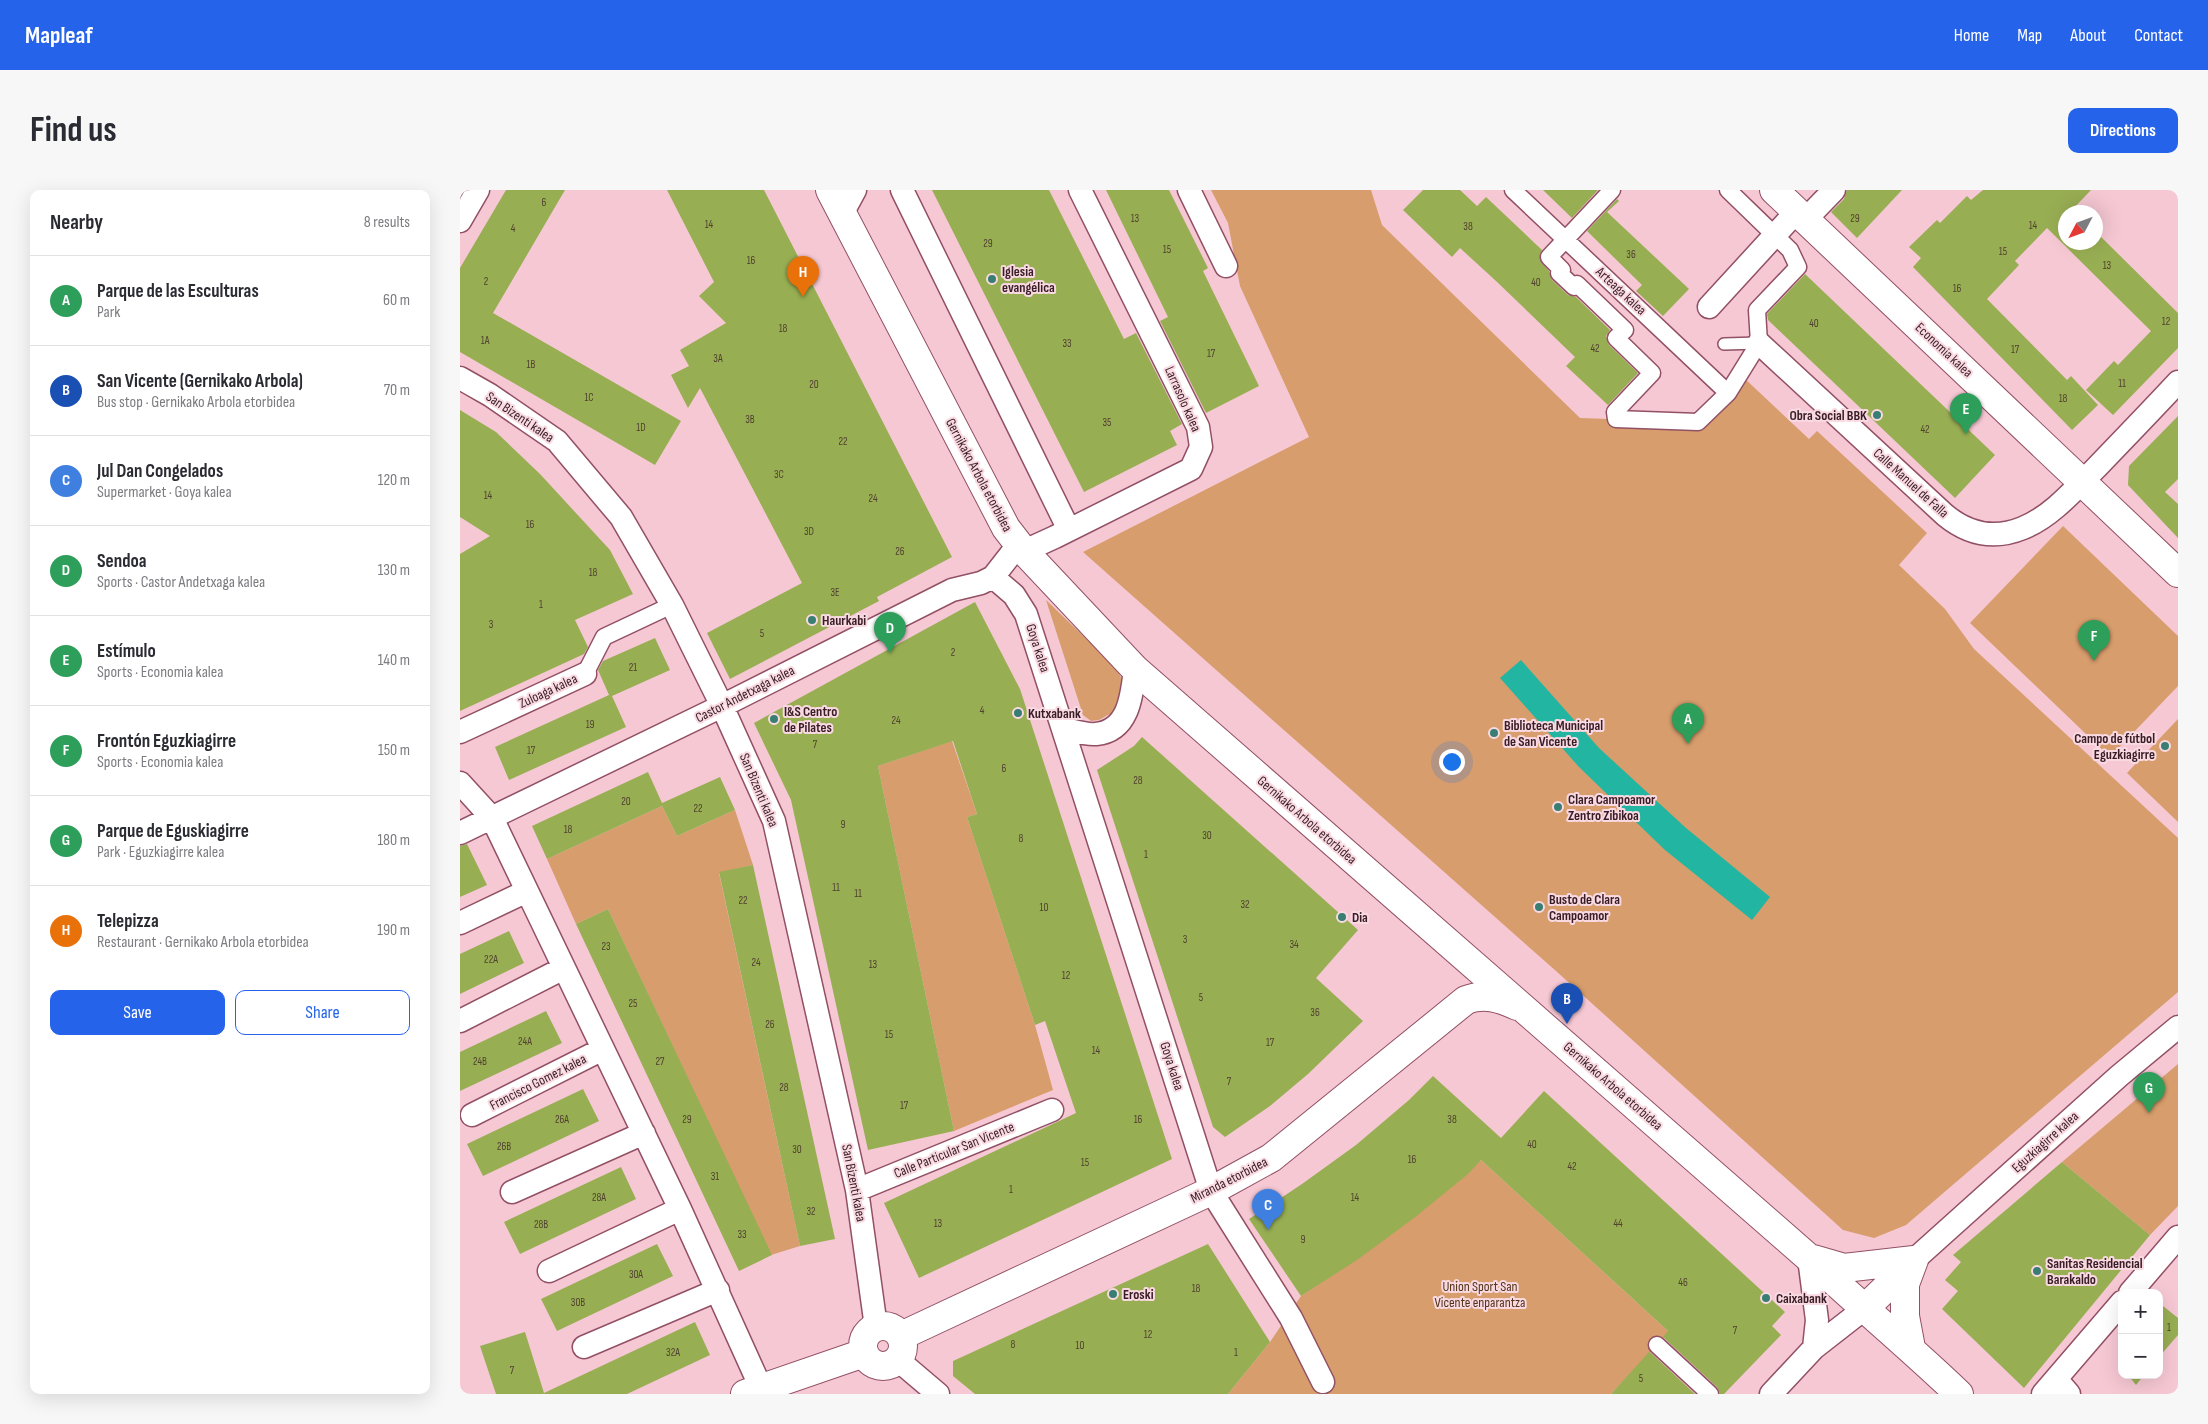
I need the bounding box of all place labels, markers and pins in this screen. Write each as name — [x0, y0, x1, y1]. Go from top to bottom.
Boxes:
pin: H — [787, 256, 819, 297]
place label: Iglesia evangélica — [1002, 263, 1055, 296]
marker: Iglesia evangélica — [986, 273, 998, 285]
pin: E — [1950, 393, 1982, 434]
place label: Obra Social BBK — [1789, 407, 1867, 424]
marker: Obra Social BBK — [1871, 409, 1883, 421]
place label: Haurkabi — [822, 612, 866, 629]
pin: D — [874, 612, 906, 653]
marker: Haurkabi — [806, 614, 818, 626]
pin: F — [2078, 620, 2110, 661]
place label: I&S Centro de Pilates — [784, 703, 837, 736]
pin: A — [1672, 703, 1704, 744]
place label: Kutxabank — [1028, 705, 1081, 722]
marker: Kutxabank — [1012, 707, 1024, 719]
marker: I&S Centro de Pilates — [768, 713, 780, 725]
place label: Biblioteca Municipal de San Vicente — [1504, 717, 1603, 750]
marker: Biblioteca Municipal de San Vicente — [1488, 727, 1500, 739]
place label: Campo de fútbol Eguzkiagirre — [2074, 730, 2155, 763]
marker: Campo de fútbol Eguzkiagirre — [2159, 740, 2171, 752]
place label: Clara Campoamor Zentro Zibikoa — [1568, 791, 1656, 824]
marker: Clara Campoamor Zentro Zibikoa — [1552, 801, 1564, 813]
place label: Busto de Clara Campoamor — [1549, 891, 1620, 924]
marker: Busto de Clara Campoamor — [1533, 901, 1545, 913]
place label: Dia — [1352, 909, 1368, 926]
marker: Dia — [1336, 911, 1348, 923]
pin: B — [1551, 983, 1583, 1024]
pin: G — [2133, 1072, 2165, 1113]
pin: C — [1252, 1189, 1284, 1230]
place label: Sanitas Residencial Barakaldo — [2047, 1255, 2143, 1288]
marker: Sanitas Residencial Barakaldo — [2031, 1265, 2043, 1277]
place label: Eroski — [1123, 1286, 1154, 1303]
marker: Eroski — [1107, 1288, 1119, 1300]
place label: Caixabank — [1776, 1290, 1827, 1307]
marker: Caixabank — [1760, 1292, 1772, 1304]

